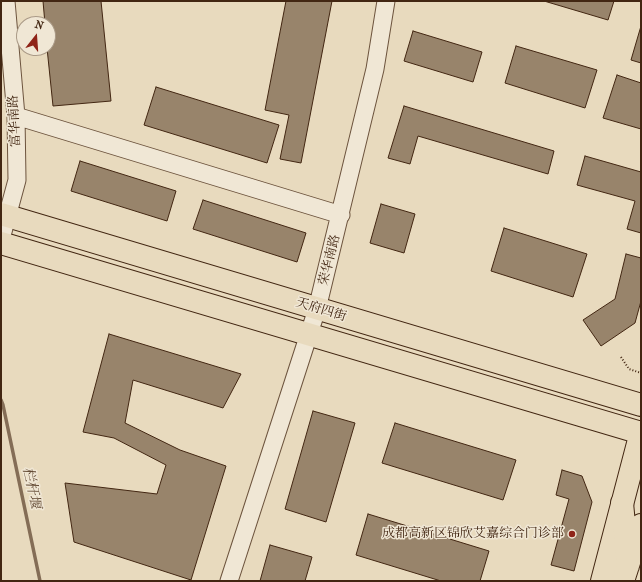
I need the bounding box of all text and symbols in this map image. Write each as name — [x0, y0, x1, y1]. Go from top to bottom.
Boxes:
north arrow — [16, 16, 56, 56]
text: N — [33, 18, 45, 32]
street label: 富华南路 — [6, 95, 24, 147]
street label: 荣华南路 — [316, 233, 344, 287]
street label: 天府四街 — [294, 295, 348, 325]
water label: 栏杆堰 — [18, 466, 44, 510]
place label: 成都高新区锦欣艾嘉综合门诊部 — [382, 526, 564, 542]
marker: 成都高新区锦欣艾嘉综合门诊部 — [567, 529, 577, 539]

